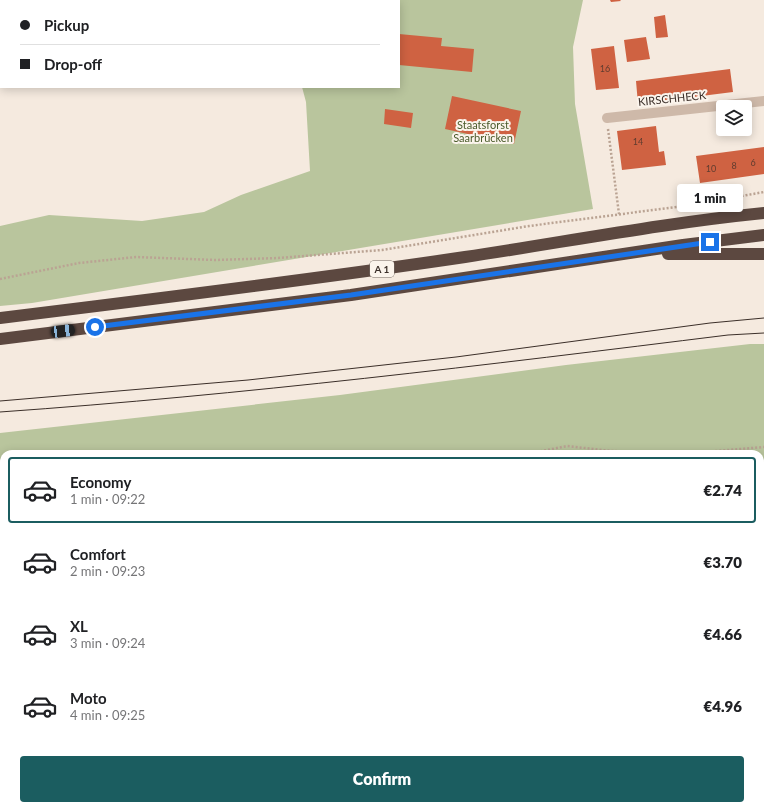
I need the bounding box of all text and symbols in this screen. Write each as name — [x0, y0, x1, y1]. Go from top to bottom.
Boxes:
text: Pickup — [44, 16, 89, 34]
text: Drop-off — [44, 55, 102, 73]
house number: 16 — [600, 63, 610, 74]
street label: KIRSCHHECK — [637, 88, 707, 108]
map controls — [716, 100, 752, 136]
button: layers — [716, 100, 752, 136]
park label: Staatsforst Saarbrücken — [453, 118, 513, 144]
house number: 14 — [633, 136, 643, 147]
house number: 6 — [750, 157, 756, 168]
house number: 8 — [731, 160, 737, 171]
house number: 10 — [706, 163, 716, 174]
callout: 1 min — [677, 184, 743, 212]
text: 1 min — [694, 190, 726, 206]
route end — [701, 233, 719, 251]
road number: A 1 — [370, 261, 394, 277]
route start — [86, 318, 104, 336]
car — [50, 324, 76, 338]
icon: car — [22, 472, 58, 508]
text: Economy — [70, 473, 131, 491]
text: €2.74 — [704, 481, 742, 499]
text: 1 min · 09:22 — [70, 491, 145, 507]
icon: car — [22, 544, 58, 580]
text: Comfort — [70, 545, 126, 563]
text: €3.70 — [704, 553, 742, 571]
text: 2 min · 09:23 — [70, 563, 145, 579]
icon: car — [22, 616, 58, 652]
text: XL — [70, 617, 88, 635]
text: €4.66 — [704, 625, 742, 643]
text: 3 min · 09:24 — [70, 635, 145, 651]
icon: car — [22, 688, 58, 724]
text: Moto — [70, 689, 107, 707]
text: €4.96 — [704, 697, 742, 715]
text: 4 min · 09:25 — [70, 707, 145, 723]
button: Confirm — [20, 756, 744, 802]

